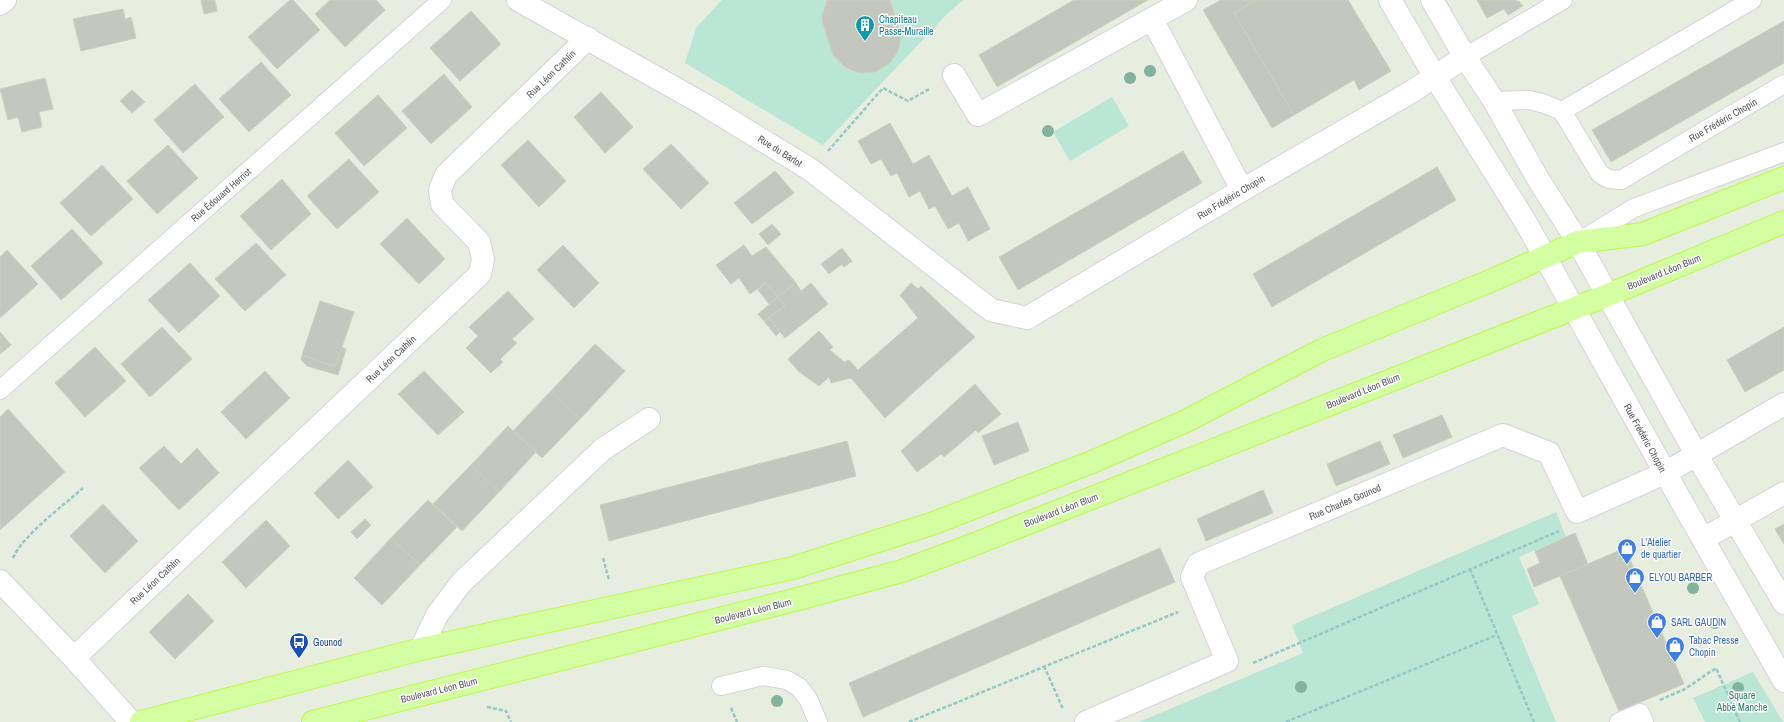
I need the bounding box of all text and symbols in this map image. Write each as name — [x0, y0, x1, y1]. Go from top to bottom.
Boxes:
place label: Chapiteau Passe-Muraille — [879, 13, 934, 38]
building icon: Chapiteau Passe-Muraille — [854, 14, 876, 42]
street label: Rue Léon Cathlin — [524, 47, 578, 101]
street label: Rue Frédéric Chopin — [1687, 95, 1759, 145]
street label: Rue du Barlot — [755, 132, 805, 170]
street label: Rue Édouard Herriot — [188, 165, 254, 225]
street label: Rue Frédéric Chopin — [1195, 172, 1267, 222]
street label: Boulevard Léon Blum — [1625, 251, 1703, 293]
street label: Rue Léon Cathlin — [363, 332, 419, 386]
street label: Boulevard Léon Blum — [1324, 370, 1402, 412]
street label: Rue Frédéric Chopin — [1621, 401, 1669, 475]
street label: Rue Charles Gounod — [1307, 481, 1383, 523]
street label: Boulevard Léon Blum — [1022, 490, 1100, 530]
place label: L'Atelier de quartier — [1641, 536, 1681, 561]
shop icon: L'Atelier de quartier — [1616, 537, 1638, 565]
street label: Rue Léon Cathlin — [127, 554, 183, 608]
shop icon: ELYOU BARBER — [1624, 566, 1646, 594]
place label: ELYOU BARBER — [1649, 571, 1712, 584]
street label: Boulevard Léon Blum — [713, 595, 793, 627]
shop icon: SARL GAUDIN — [1646, 611, 1668, 639]
place label: SARL GAUDIN — [1671, 616, 1726, 629]
bus stop icon: Gounod — [288, 631, 310, 659]
place label: Tabac Presse Chopin — [1689, 634, 1739, 659]
shop icon: Tabac Presse Chopin — [1664, 635, 1686, 663]
place label: Gounod — [313, 636, 342, 649]
street label: Boulevard Léon Blum — [399, 674, 479, 706]
park label: Square Abbé Manche — [1716, 689, 1768, 714]

